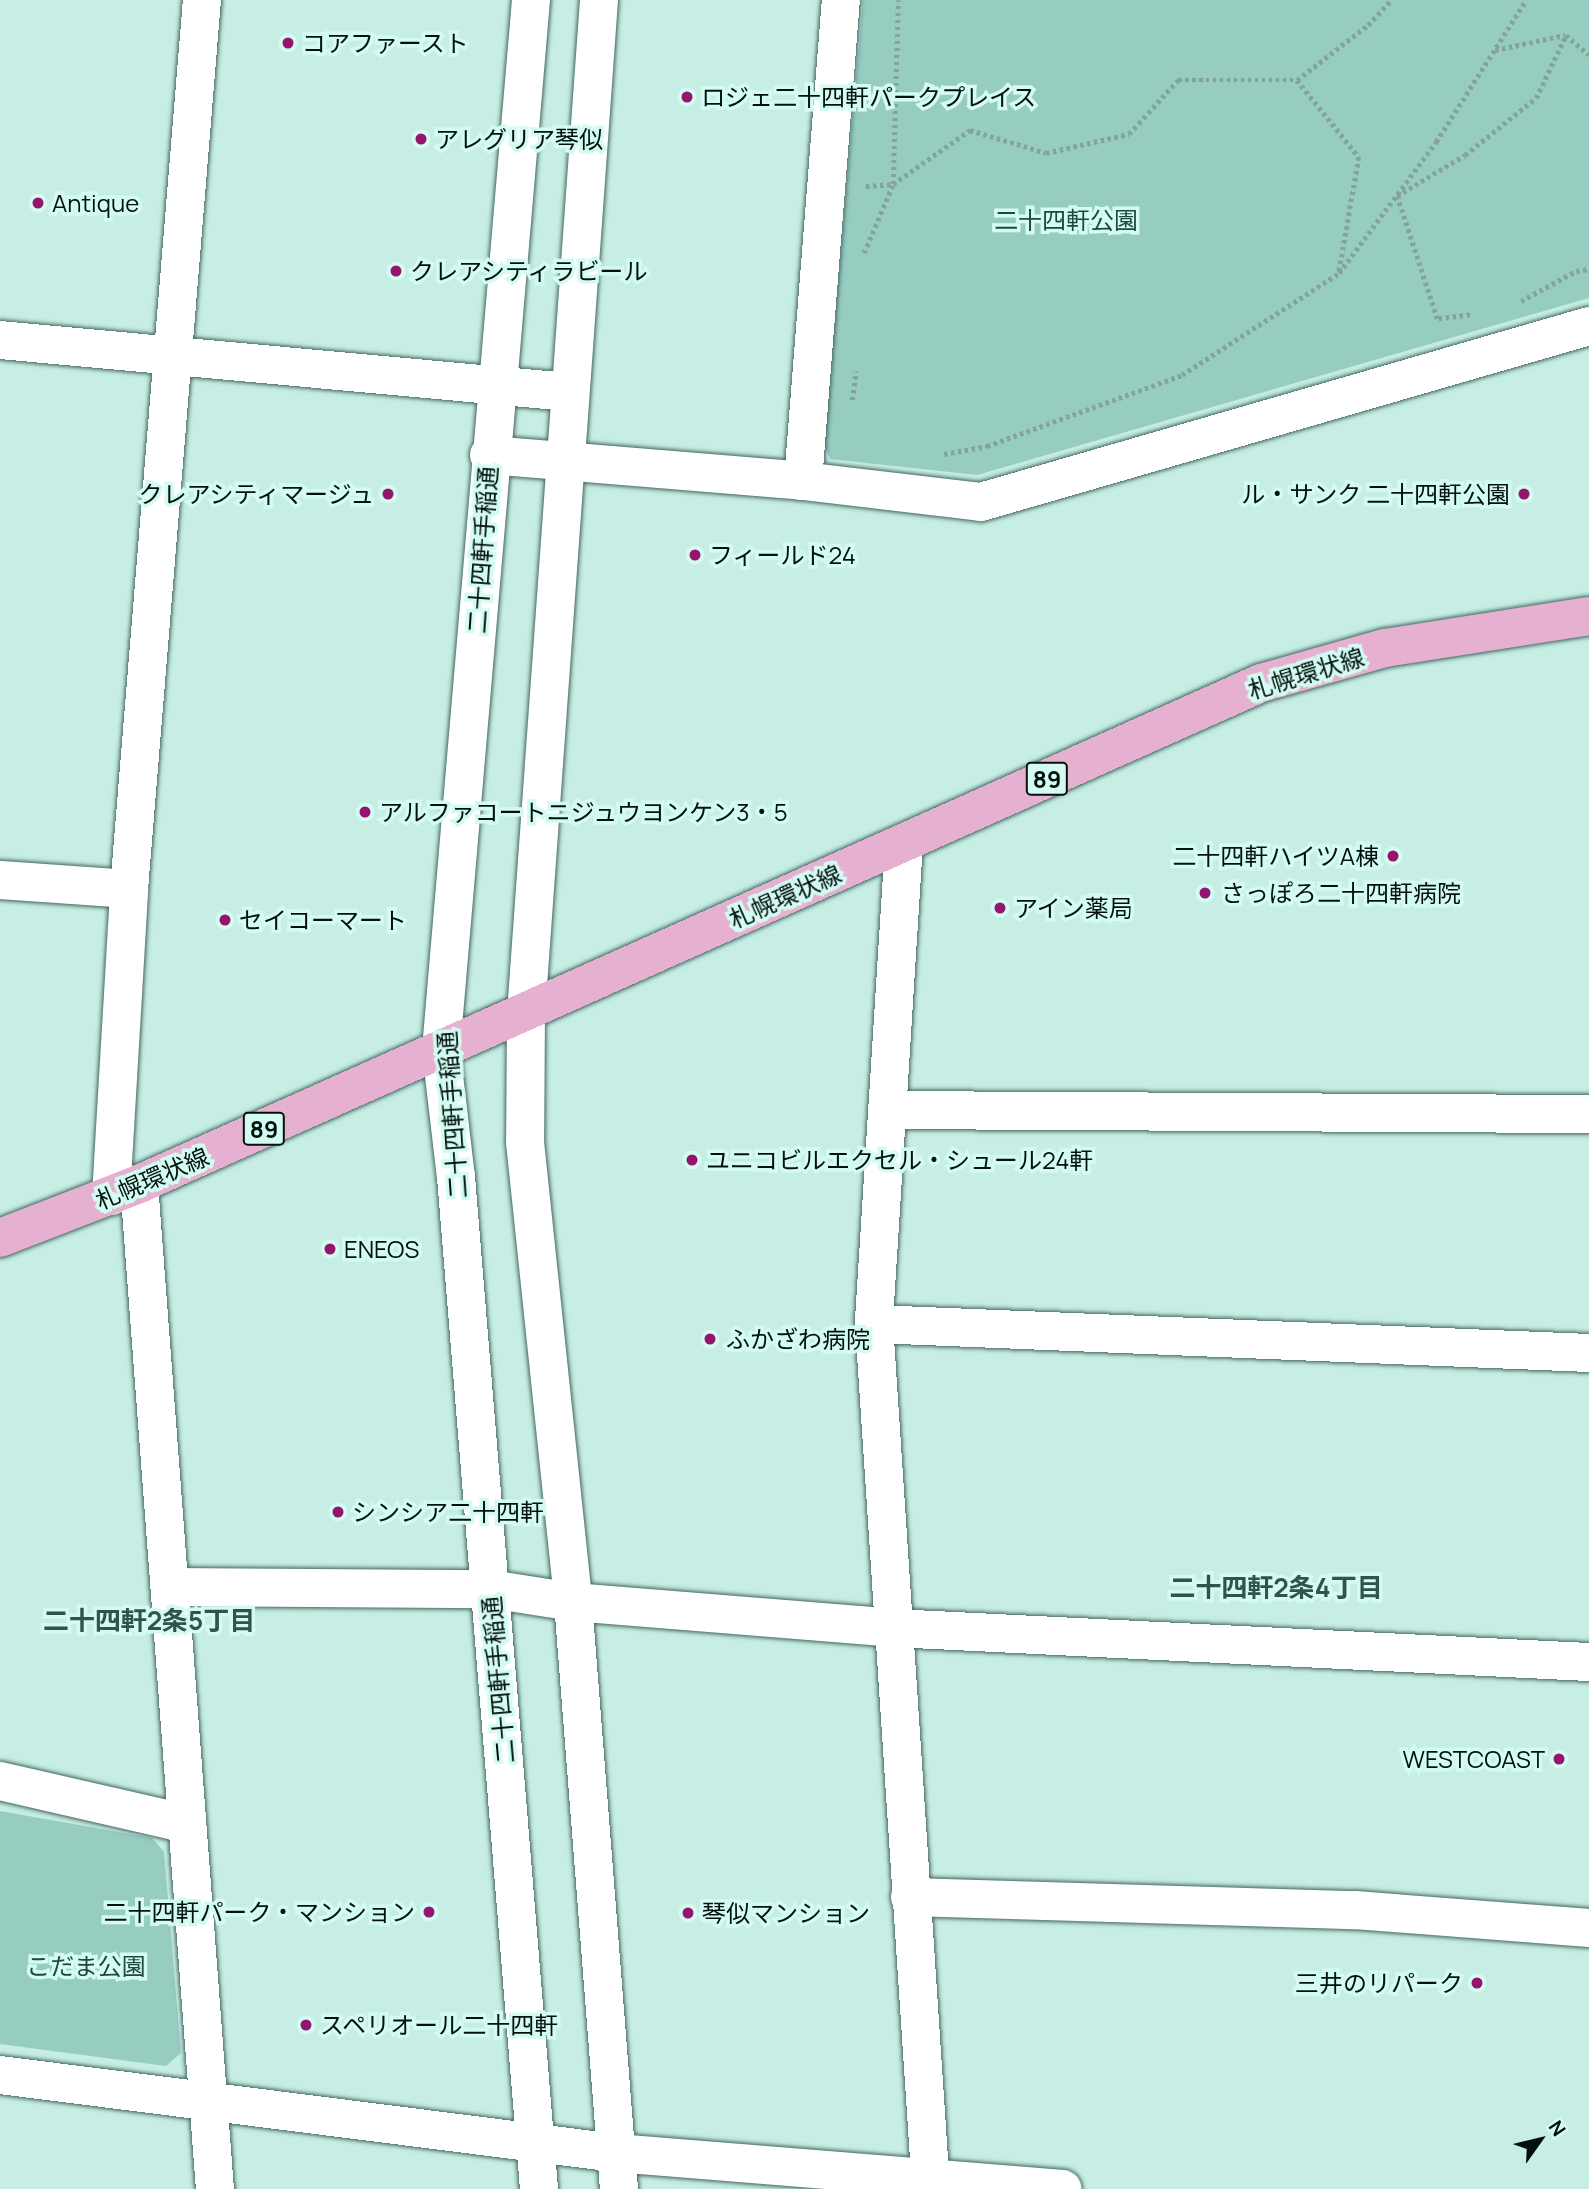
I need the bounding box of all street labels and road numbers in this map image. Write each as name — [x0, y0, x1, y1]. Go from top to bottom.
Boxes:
street label: 二十四軒手稲通 — [462, 465, 502, 635]
street label: 札幌環状線 — [1244, 642, 1368, 704]
road number: 89 — [1024, 760, 1070, 799]
street label: 札幌環状線 — [724, 858, 846, 934]
street label: 二十四軒手稲通 — [432, 1030, 472, 1200]
road number: 89 — [241, 1110, 287, 1148]
street label: 札幌環状線 — [91, 1141, 213, 1215]
street label: 二十四軒手稲通 — [476, 1595, 520, 1765]

